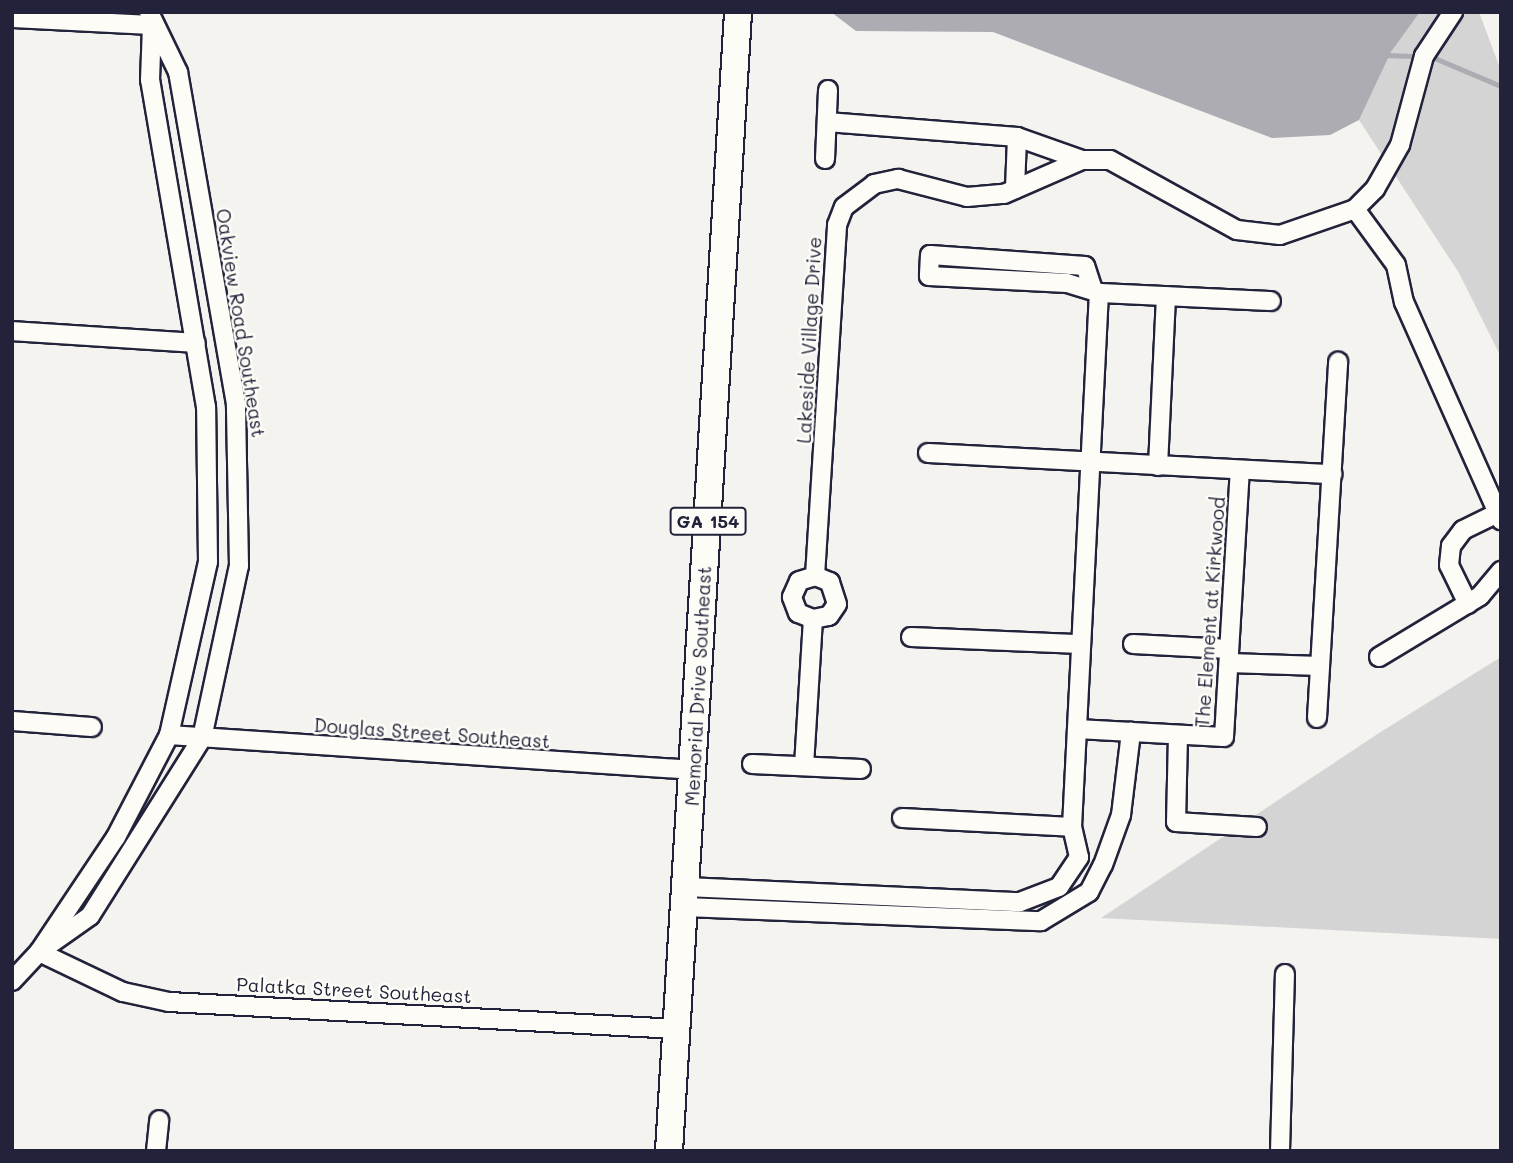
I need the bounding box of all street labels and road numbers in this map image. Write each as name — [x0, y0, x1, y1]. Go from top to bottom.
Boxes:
street label: Oakview Road Southeast — [212, 207, 270, 439]
street label: Lakeside Village Drive — [792, 236, 826, 444]
street label: The Element at Kirkwood — [1191, 496, 1229, 728]
road number: GA 154 — [670, 506, 746, 536]
street label: Memorial Drive Southeast — [680, 565, 716, 807]
street label: Douglas Street Southeast — [313, 713, 551, 753]
street label: Palatka Street Southeast — [236, 972, 472, 1008]

